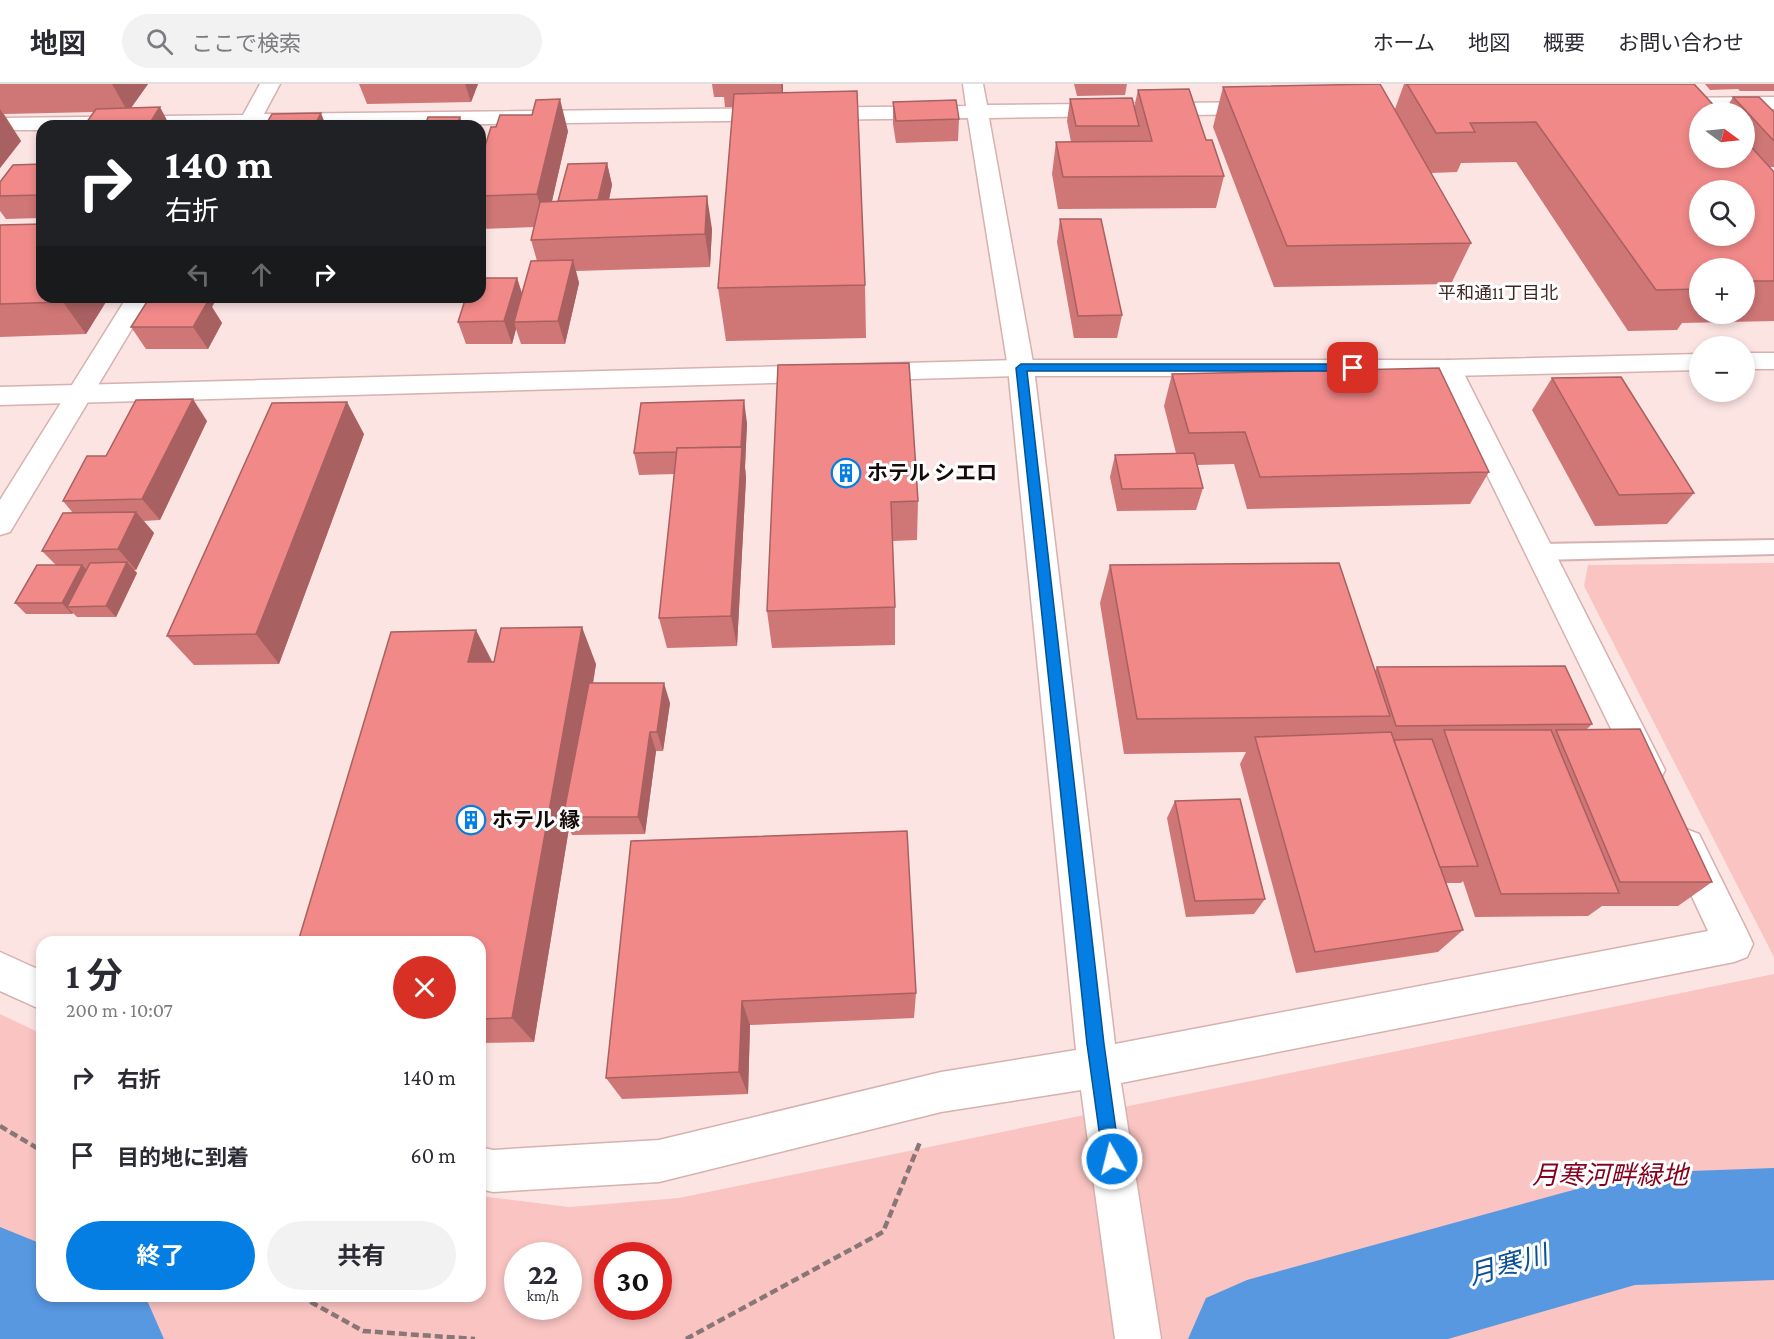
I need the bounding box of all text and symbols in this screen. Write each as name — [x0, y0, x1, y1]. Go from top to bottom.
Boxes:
search box — [122, 14, 542, 68]
icon: search — [143, 25, 176, 58]
text: 地図 — [30, 28, 86, 59]
text: ここで検索 — [191, 31, 301, 56]
text: ホーム — [1373, 31, 1435, 55]
text: 地図 — [1468, 31, 1510, 55]
text: 概要 — [1543, 31, 1585, 55]
text: お問い合わせ — [1618, 31, 1744, 55]
north arrow — [1689, 102, 1755, 168]
map controls — [1689, 102, 1755, 402]
text: 140 m — [165, 140, 273, 187]
icon: right — [66, 144, 144, 222]
button: search — [1689, 180, 1755, 246]
text: 右折 — [165, 196, 219, 226]
icon: left — [182, 258, 215, 291]
icon: ahead — [245, 258, 278, 291]
icon: right — [308, 258, 341, 291]
button: + — [1689, 258, 1755, 324]
district label: 平和通11丁目北 — [1438, 283, 1558, 303]
button: − — [1689, 336, 1755, 402]
pin — [1327, 342, 1378, 393]
icon: arrive — [1336, 351, 1369, 384]
building icon: ホテル シエロ — [830, 457, 862, 489]
place label: ホテル シエロ — [867, 461, 997, 485]
building icon: ホテル 縁 — [455, 804, 487, 836]
place label: ホテル 縁 — [492, 808, 580, 832]
text: 1 分 — [66, 956, 122, 996]
button: close — [393, 956, 456, 1019]
text: 200 m · 10:07 — [66, 999, 173, 1021]
icon: right — [66, 1061, 99, 1094]
text: 140 m — [403, 1065, 456, 1090]
text: 右折 — [117, 1067, 161, 1092]
position arrow — [1080, 1127, 1144, 1191]
icon: arrive — [66, 1139, 99, 1172]
text: 60 m — [411, 1143, 456, 1168]
text: 目的地に到着 — [117, 1145, 249, 1170]
park label: 月寒河畔緑地 — [1532, 1161, 1691, 1190]
button: 終了 — [66, 1221, 255, 1290]
button: 共有 — [267, 1221, 456, 1290]
water label: 月寒川 — [1465, 1239, 1554, 1291]
speed limit sign: 30 — [594, 1242, 672, 1320]
text: 22 — [528, 1257, 558, 1290]
text: km/h — [527, 1288, 559, 1304]

